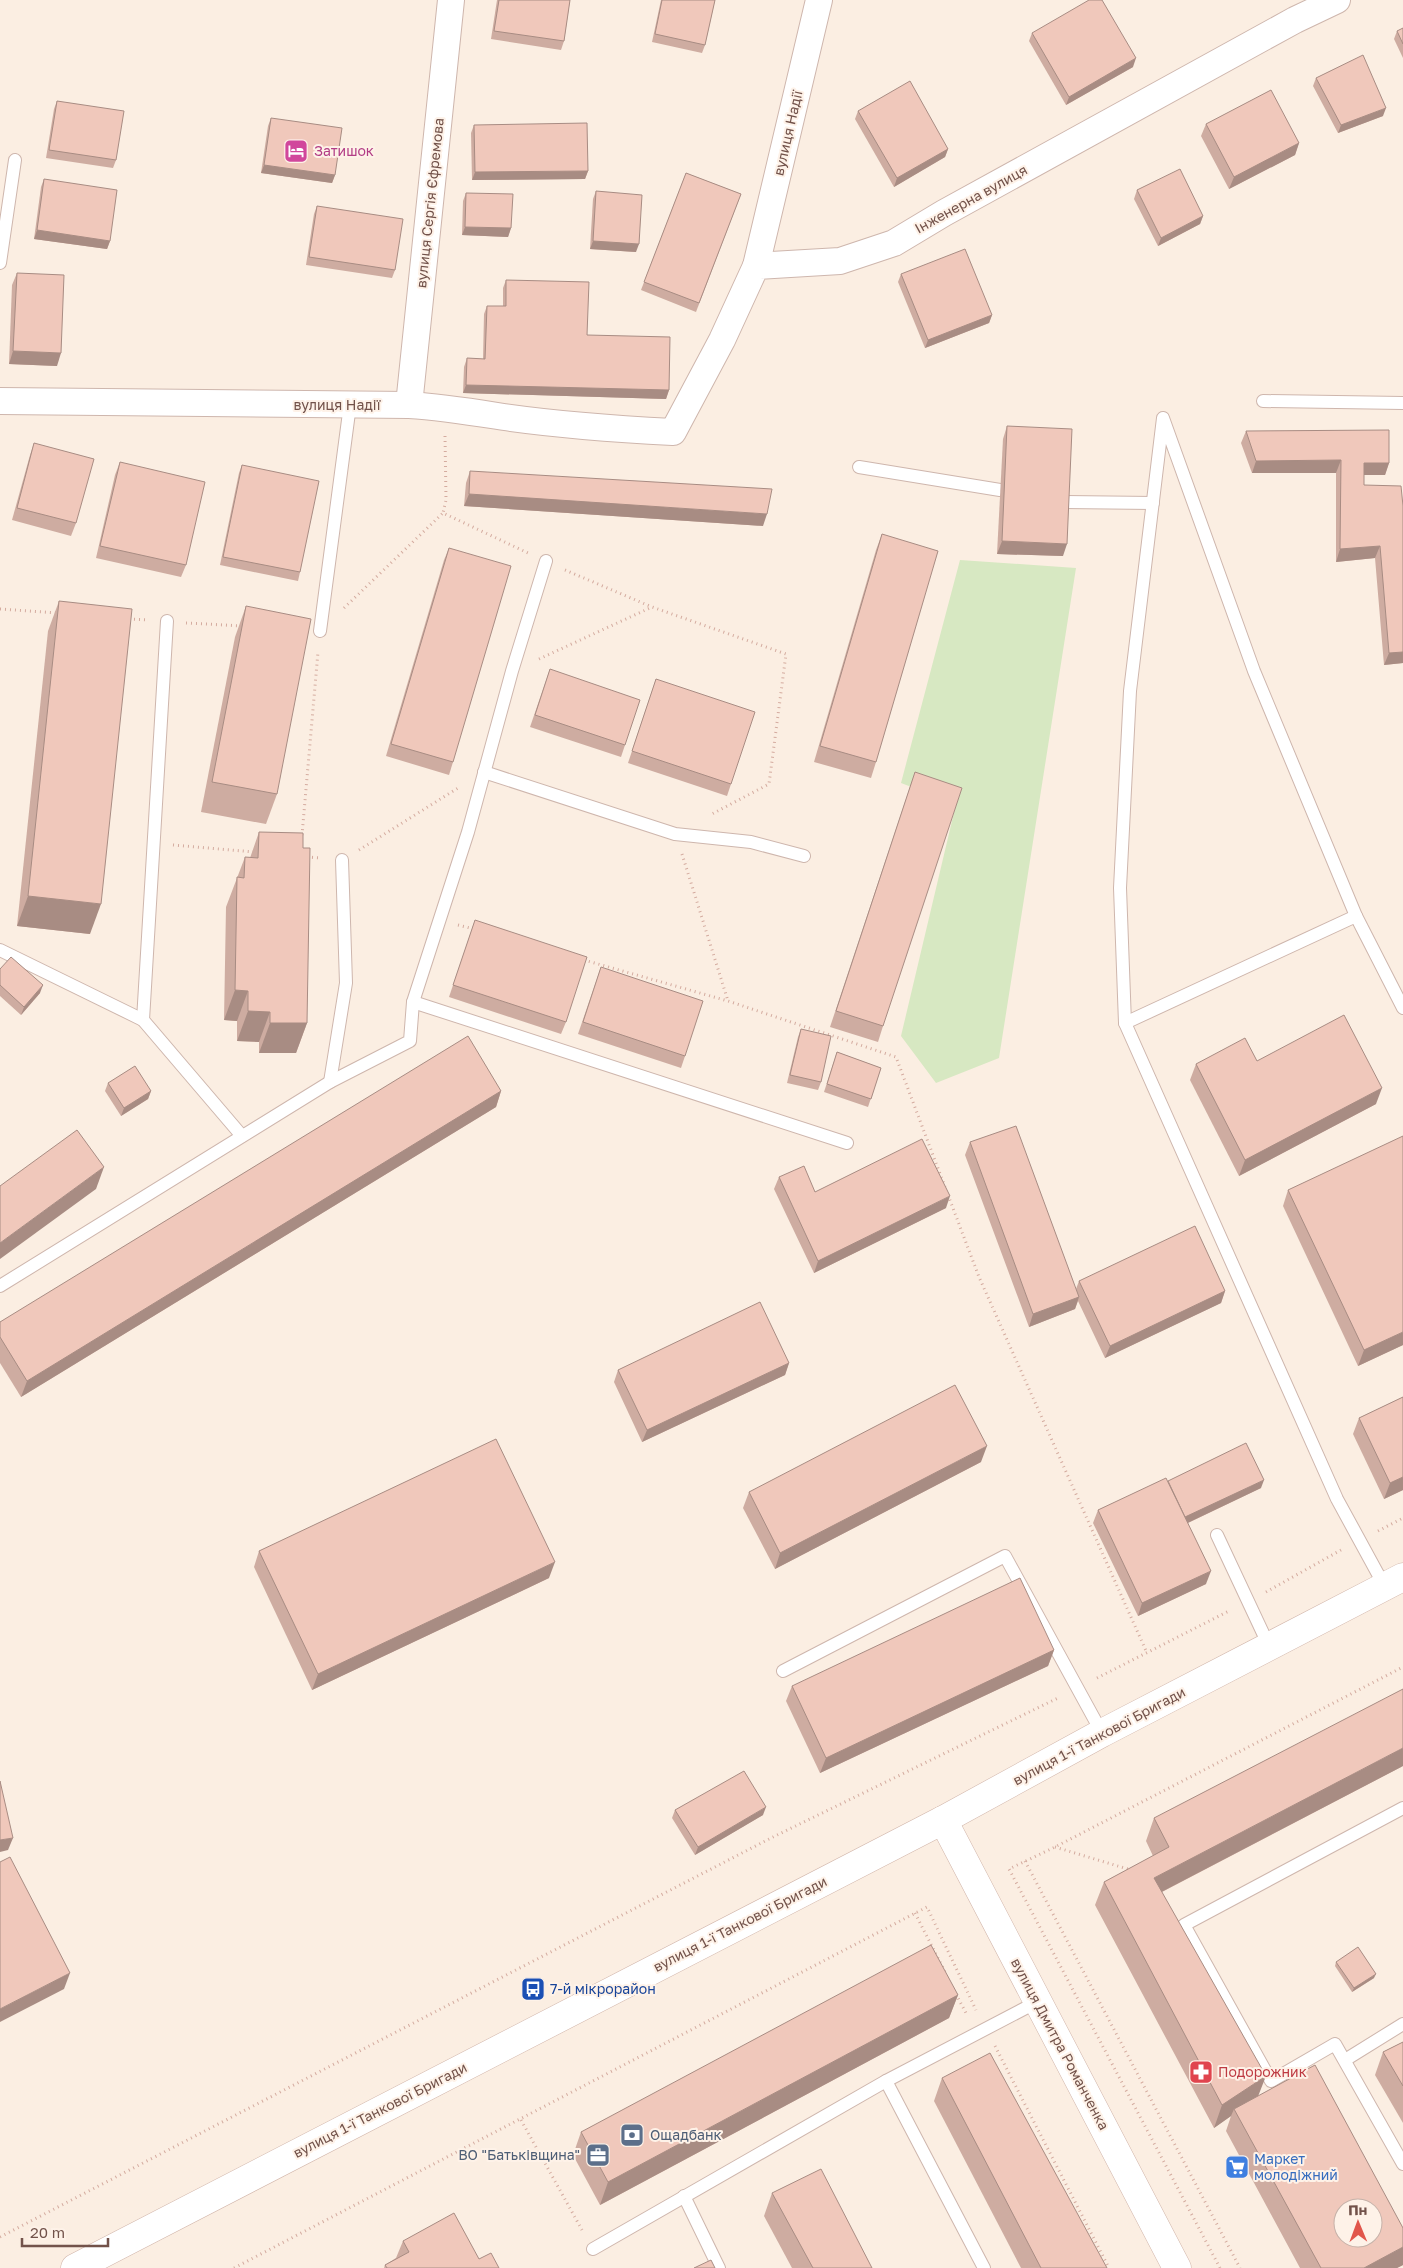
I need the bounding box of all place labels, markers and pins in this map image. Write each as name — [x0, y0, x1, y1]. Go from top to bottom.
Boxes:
hotel icon: Затишок — [283, 138, 309, 164]
place label: Затишок — [314, 142, 374, 159]
bus stop icon: 7-й мікрорайон — [520, 1976, 546, 2002]
place label: 7-й мікрорайон — [550, 1980, 656, 1997]
pharmacy icon: Подорожник — [1188, 2059, 1214, 2085]
place label: Подорожник — [1218, 2063, 1307, 2080]
bank icon: Ощадбанк — [619, 2122, 645, 2148]
place label: Ощадбанк — [650, 2126, 721, 2143]
office icon: ВО "Батьківщина" — [585, 2142, 611, 2168]
place label: ВО "Батьківщина" — [458, 2146, 580, 2163]
place label: Маркет молодіжний — [1254, 2150, 1338, 2183]
supermarket icon: Маркет молодіжний — [1224, 2154, 1250, 2180]

